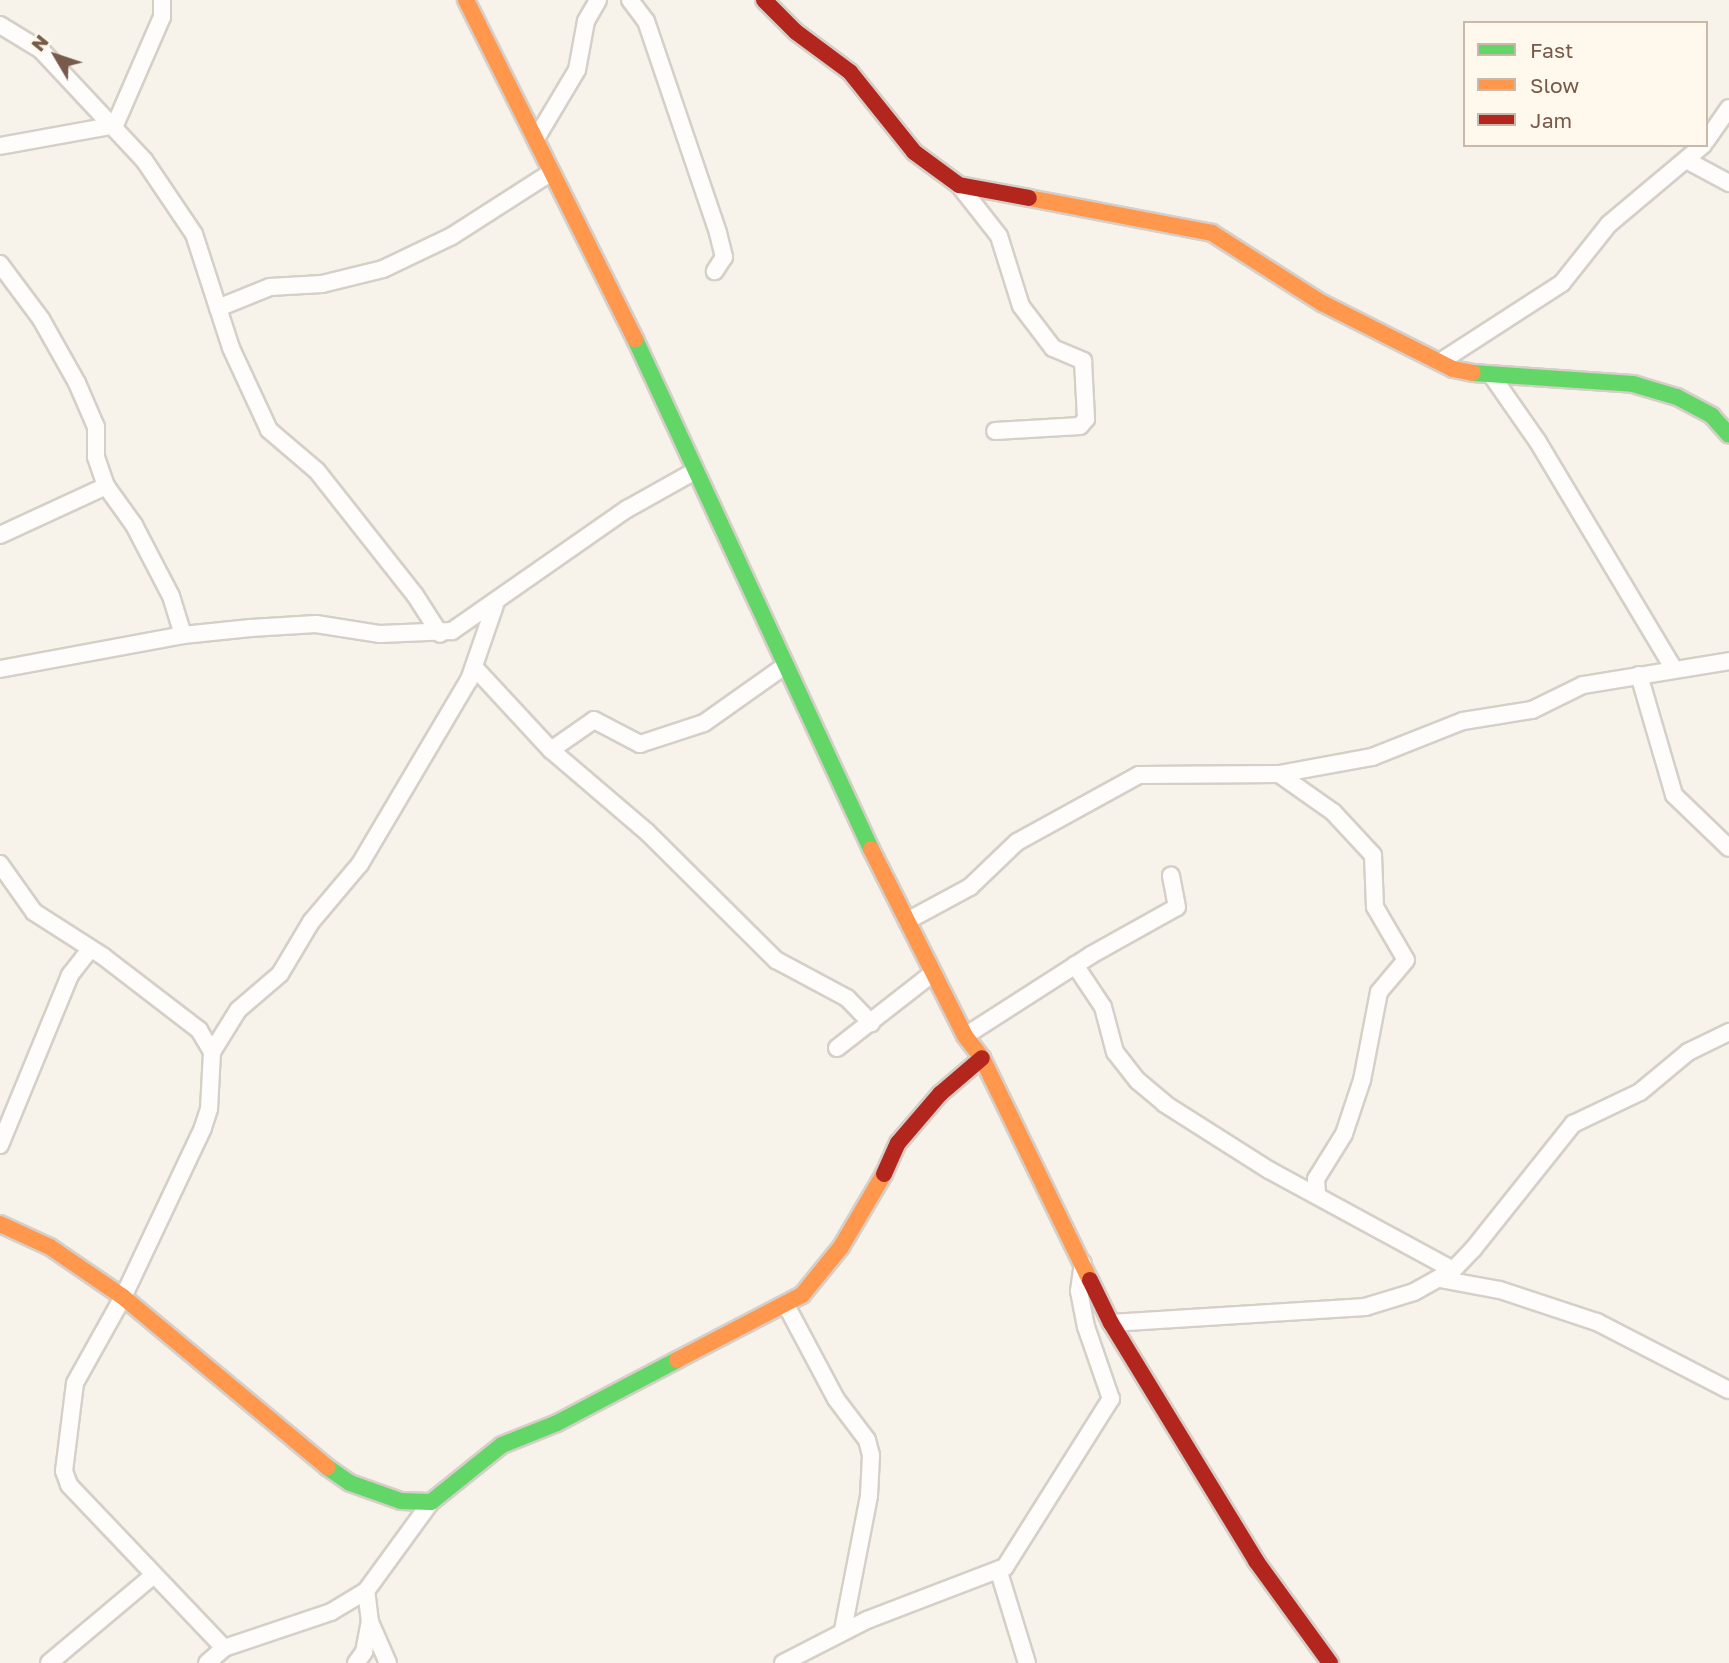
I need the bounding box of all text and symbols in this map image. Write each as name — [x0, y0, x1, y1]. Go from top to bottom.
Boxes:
north arrow — [21, 21, 91, 91]
legend — [1463, 21, 1708, 147]
text: N — [26, 30, 53, 55]
text: Fast — [1530, 37, 1573, 63]
text: Slow — [1530, 72, 1579, 98]
text: Jam — [1530, 107, 1572, 133]

